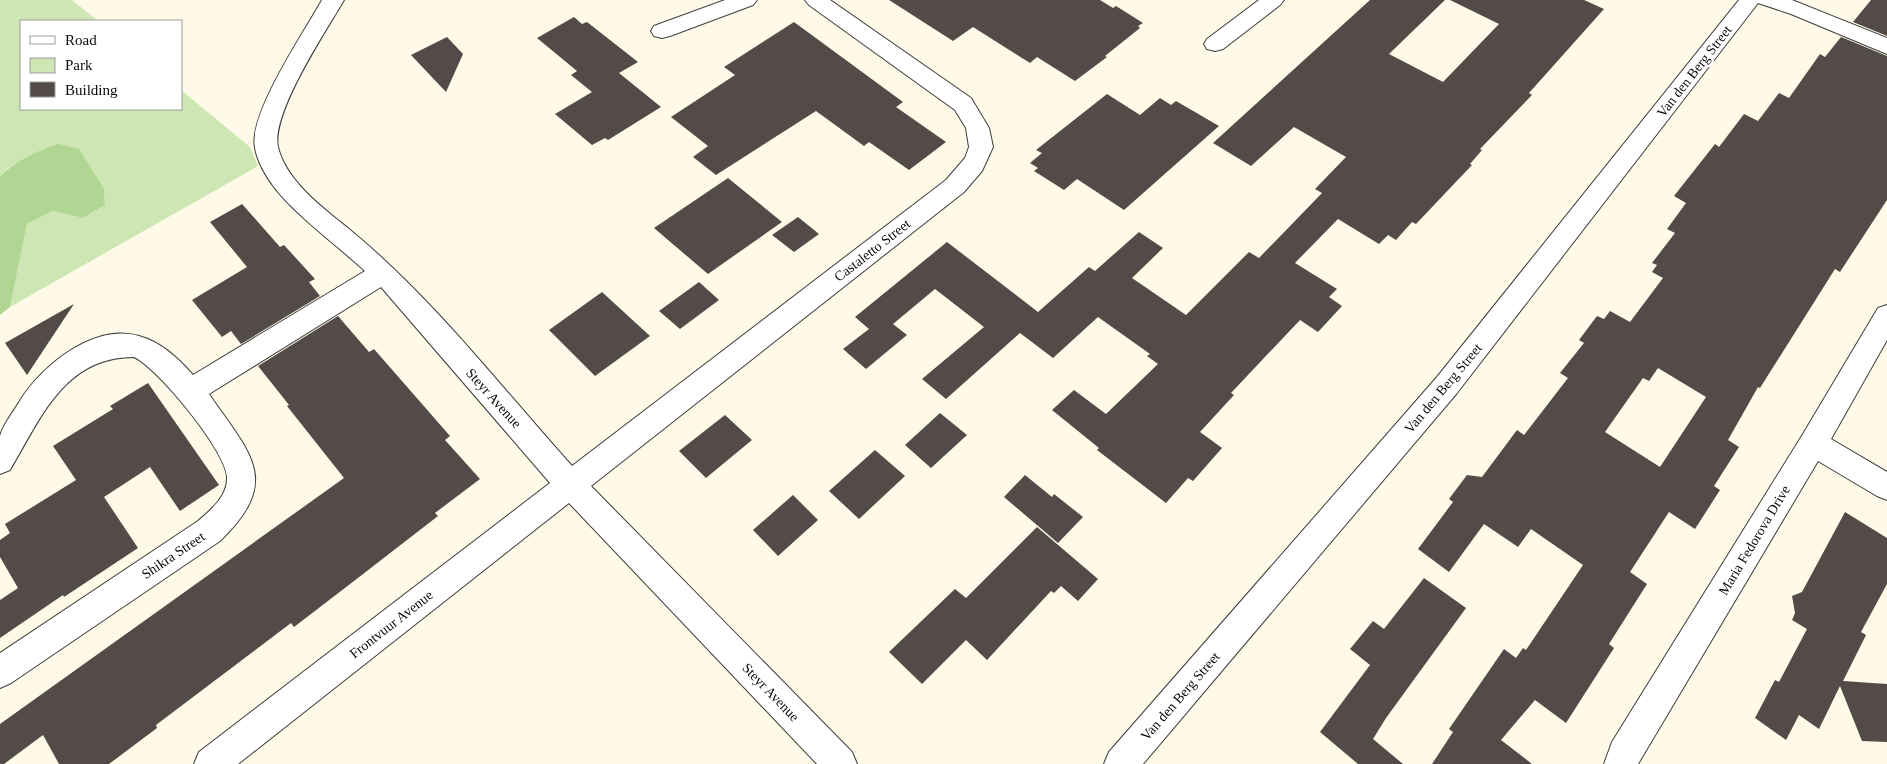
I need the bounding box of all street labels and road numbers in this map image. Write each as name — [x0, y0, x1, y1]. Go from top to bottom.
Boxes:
street label: Van den Berg Street — [1654, 22, 1735, 120]
street label: Castaletto Street — [831, 216, 913, 285]
street label: Van den Berg Street — [1402, 340, 1485, 436]
street label: Steyr Avenue — [463, 366, 524, 431]
street label: Maria Fedorova Drive — [1716, 483, 1793, 598]
street label: Shikra Street — [139, 529, 208, 582]
street label: Frontvuur Avenue — [347, 587, 436, 661]
street label: Van den Berg Street — [1138, 649, 1223, 744]
street label: Steyr Avenue — [739, 660, 802, 724]

